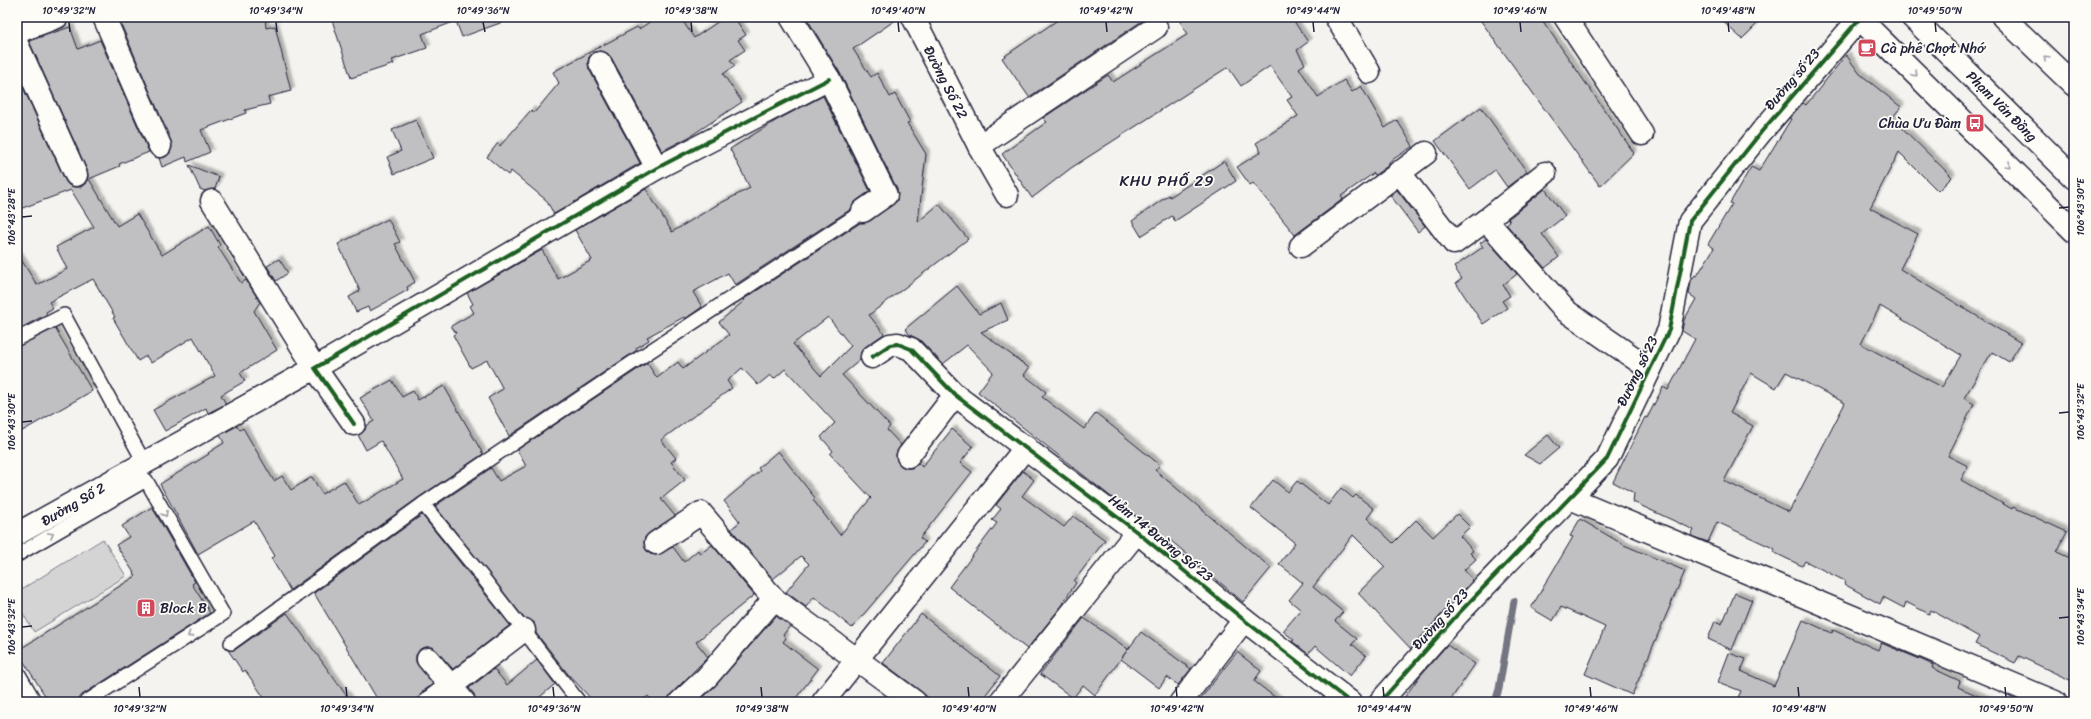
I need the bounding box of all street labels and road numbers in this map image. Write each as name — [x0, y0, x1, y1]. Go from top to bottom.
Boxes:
street label: Đường Số 22 — [916, 41, 975, 123]
street label: Đường số 23 — [1758, 42, 1827, 116]
street label: Phạm Văn Đồng — [1960, 65, 2043, 148]
street label: Đường số 23 — [1610, 331, 1665, 411]
street label: Đường Số 2 — [36, 476, 110, 533]
street label: Hẻm 14 Đường Số 23 — [1103, 488, 1219, 589]
street label: Đường số 23 — [1406, 583, 1475, 656]

